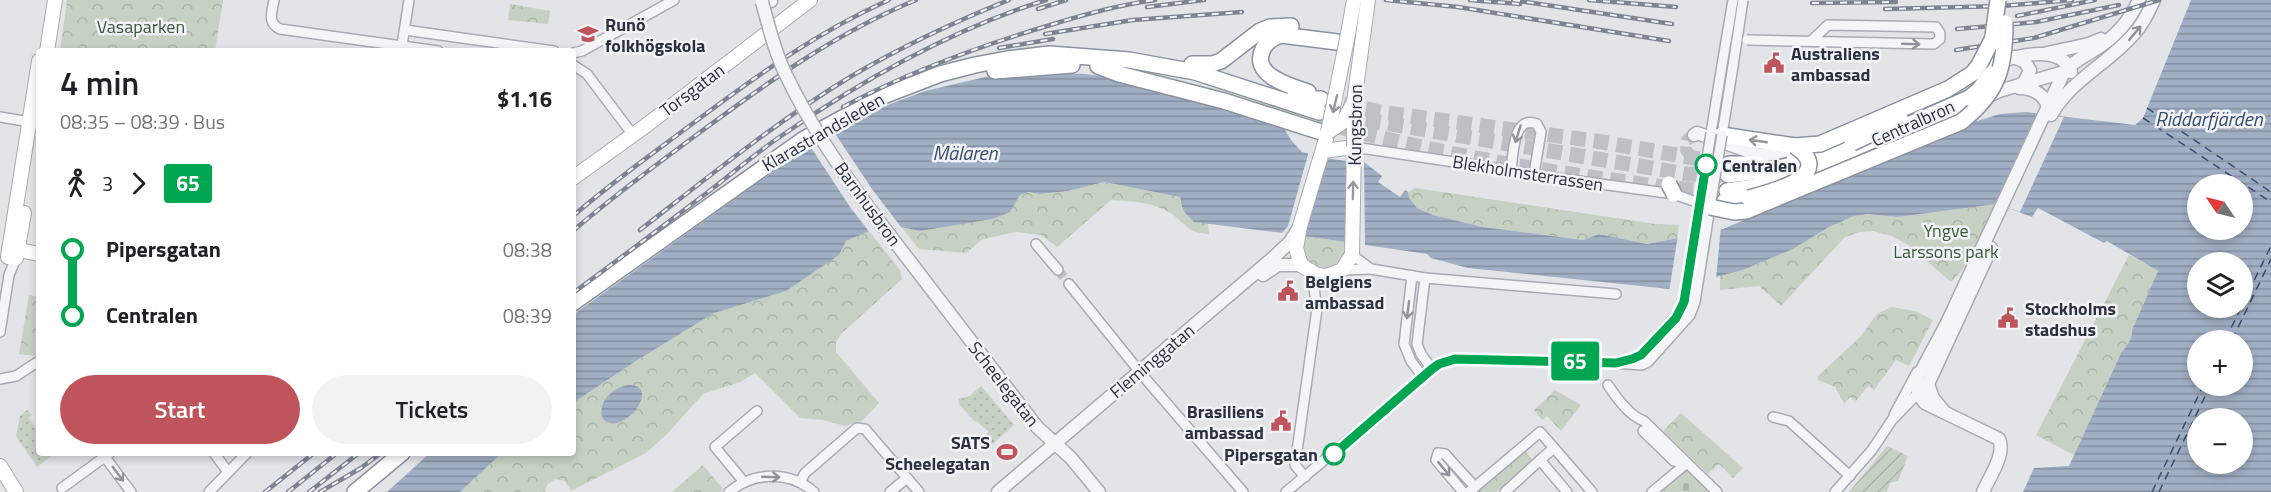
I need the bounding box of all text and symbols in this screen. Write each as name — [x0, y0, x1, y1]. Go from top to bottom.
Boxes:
place label: Runö folkhögskola — [605, 11, 705, 59]
park label: Vasaparken — [97, 13, 185, 40]
school or university icon: Runö folkhögskola — [576, 22, 600, 46]
one-way arrow — [2128, 25, 2141, 41]
one-way arrow — [1900, 38, 1920, 49]
place label: Australiens ambassad — [1791, 40, 1880, 88]
public building icon: Australiens ambassad — [1762, 51, 1786, 75]
street label: Torsgatan — [654, 57, 730, 123]
text: 4 min — [60, 58, 139, 108]
text: $1.16 — [497, 82, 552, 116]
street label: Kungsbron — [1341, 84, 1369, 166]
street label: Klarastrandsleden — [757, 86, 889, 178]
street label: Centralbron — [1867, 93, 1959, 153]
one-way arrow — [1328, 94, 1340, 113]
water label: Riddarfjärden — [2155, 103, 2264, 134]
text: 08:35 – 08:39 · Bus — [60, 106, 225, 137]
one-way arrow — [1512, 125, 1523, 144]
one-way arrow — [1749, 135, 1769, 146]
water label: Mälaren — [932, 137, 999, 168]
street label: Blekholmsterrassen — [1451, 148, 1605, 198]
place label: Centralen — [1722, 152, 1797, 179]
marker: Centralen — [1695, 154, 1717, 176]
street label: Barnhusbron — [828, 156, 908, 252]
icon: walk — [60, 167, 93, 200]
icon: forward — [122, 167, 155, 200]
text: 65 — [176, 167, 200, 199]
text: 3 — [102, 168, 113, 199]
north arrow — [2187, 174, 2253, 240]
map controls — [2187, 174, 2253, 474]
one-way arrow — [1348, 180, 1359, 200]
park label: Yngve Larssons park — [1893, 217, 1999, 265]
text: Pipersgatan — [106, 232, 221, 266]
text: 08:38 — [503, 234, 552, 265]
button: layers — [2187, 252, 2253, 318]
place label: Belgiens ambassad — [1305, 268, 1384, 316]
public building icon: Belgiens ambassad — [1276, 279, 1300, 303]
place label: Stockholms stadshus — [2025, 295, 2116, 343]
text: Centralen — [106, 298, 198, 332]
text: 08:39 — [503, 300, 552, 331]
one-way arrow — [1402, 300, 1413, 319]
public building icon: Stockholms stadshus — [1996, 306, 2020, 330]
street label: Fleminggatan — [1104, 317, 1200, 405]
button: + — [2187, 330, 2253, 396]
street label: Scheelegatan — [962, 336, 1046, 432]
line badge: 65 — [1548, 342, 1602, 380]
text: 65 — [1563, 345, 1587, 377]
button: Start — [60, 375, 300, 444]
button: Tickets — [312, 375, 552, 444]
place label: Brasiliens ambassad — [1185, 398, 1264, 446]
button: − — [2187, 408, 2253, 474]
public building icon: Brasiliens ambassad — [1269, 409, 1293, 433]
place label: SATS Scheelegatan — [885, 429, 990, 477]
sports icon: SATS Scheelegatan — [995, 440, 1019, 464]
place label: Pipersgatan — [1224, 441, 1318, 468]
marker: Pipersgatan — [1323, 443, 1345, 465]
one-way arrow — [1437, 461, 1451, 476]
one-way arrow — [112, 466, 124, 482]
one-way arrow — [761, 471, 781, 483]

